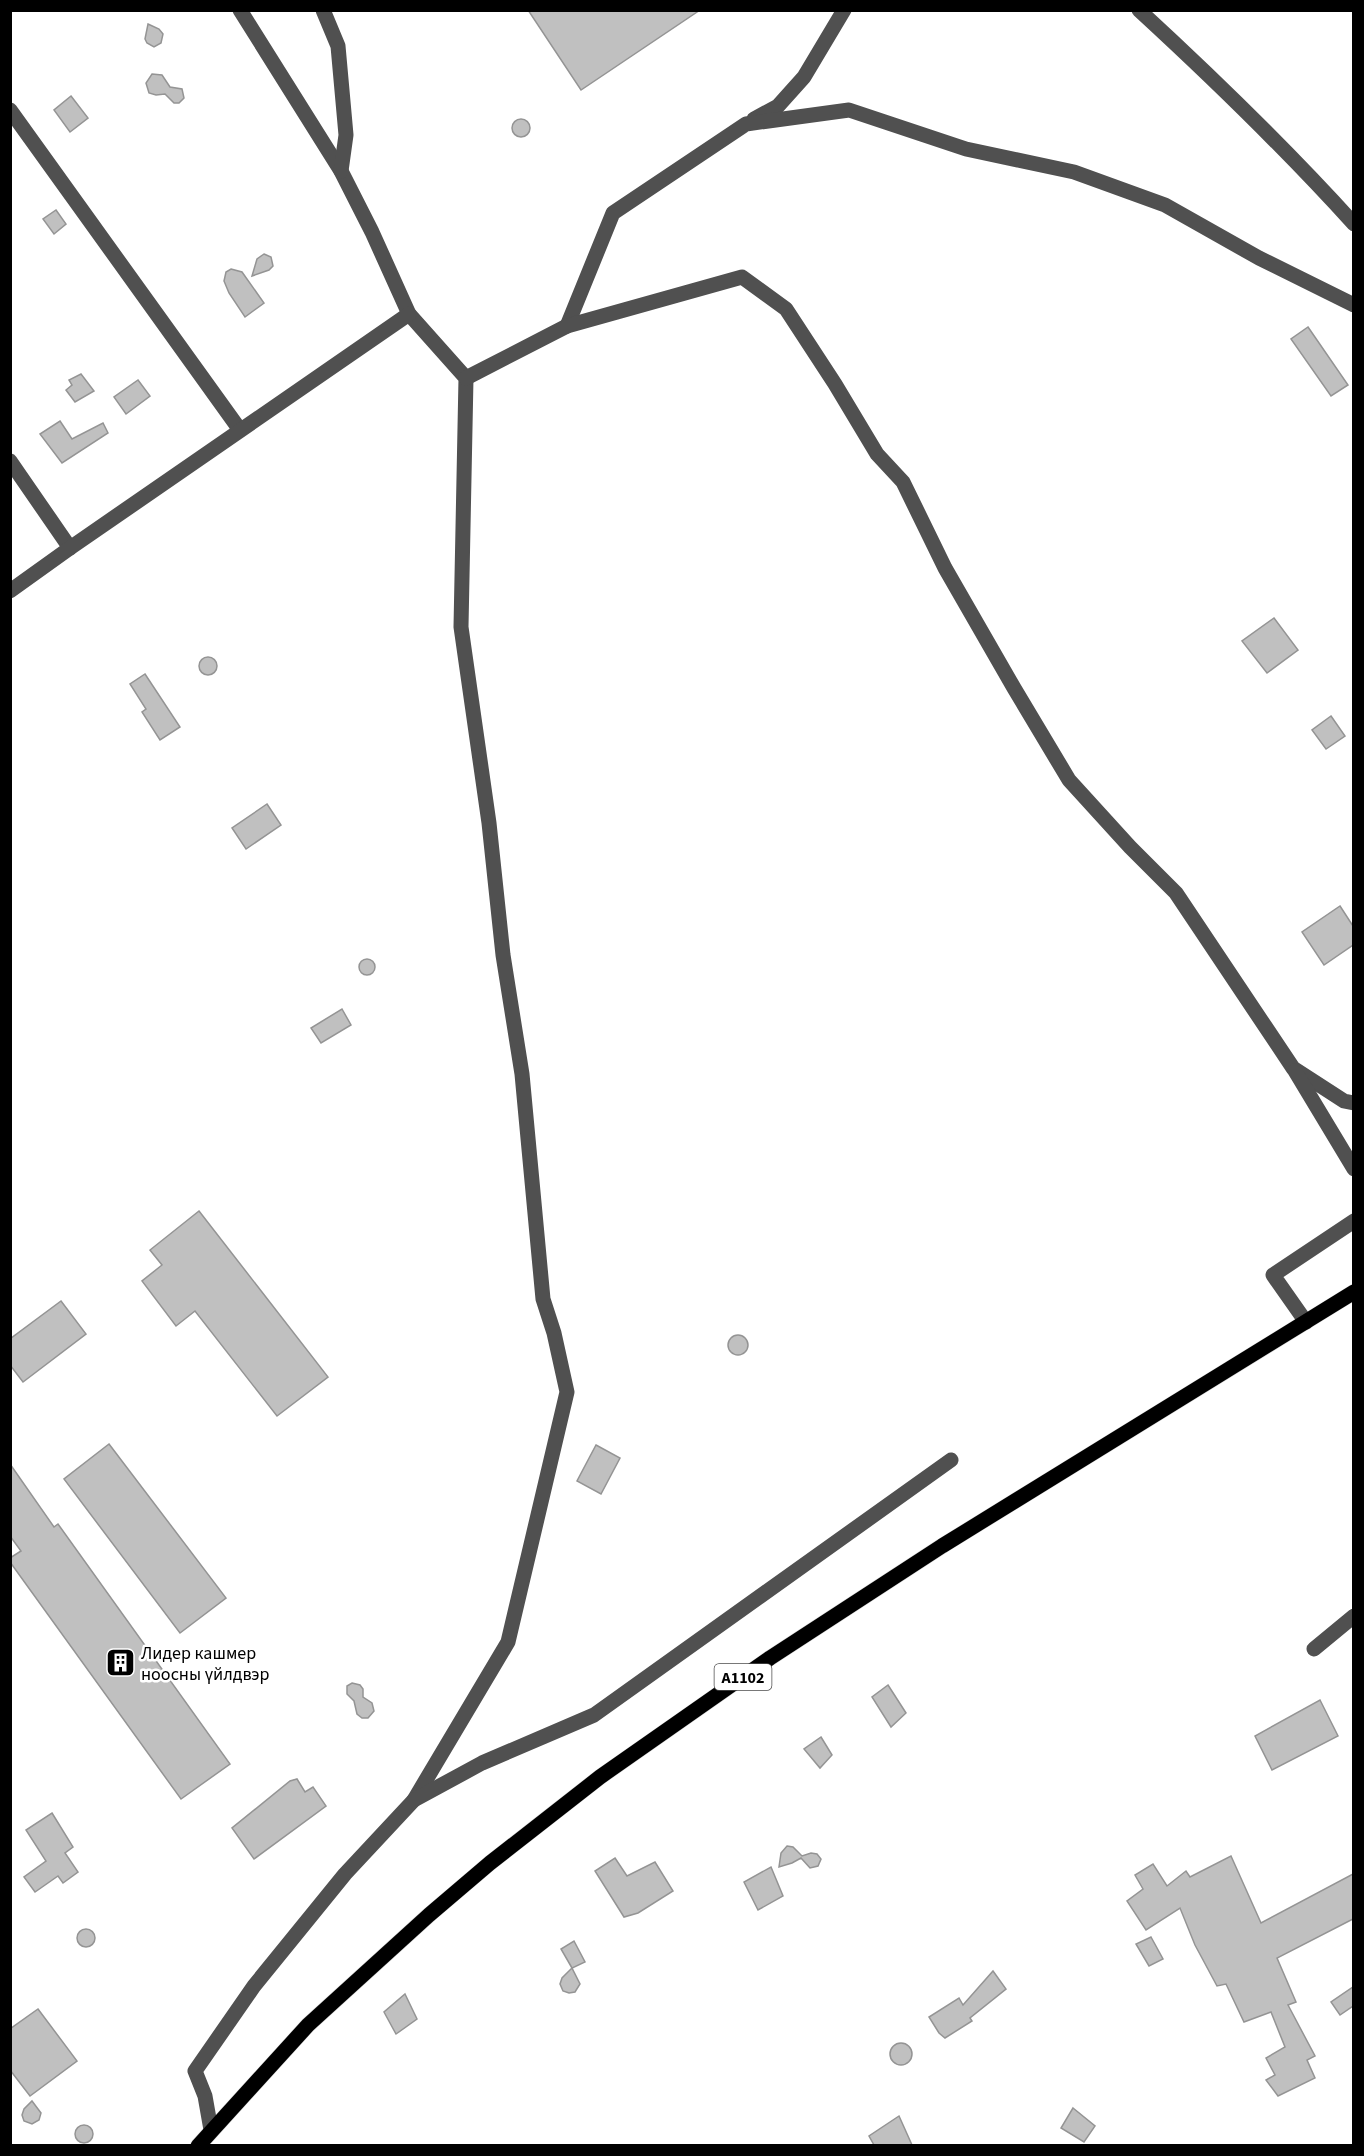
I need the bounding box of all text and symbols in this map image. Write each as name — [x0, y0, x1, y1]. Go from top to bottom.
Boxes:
place label: Лидер кашмер ноосны үйлдвэр — [141, 1641, 270, 1687]
building icon: Лидер кашмер ноосны үйлдвэр — [104, 1647, 136, 1679]
road number: A1102 — [714, 1664, 771, 1690]

